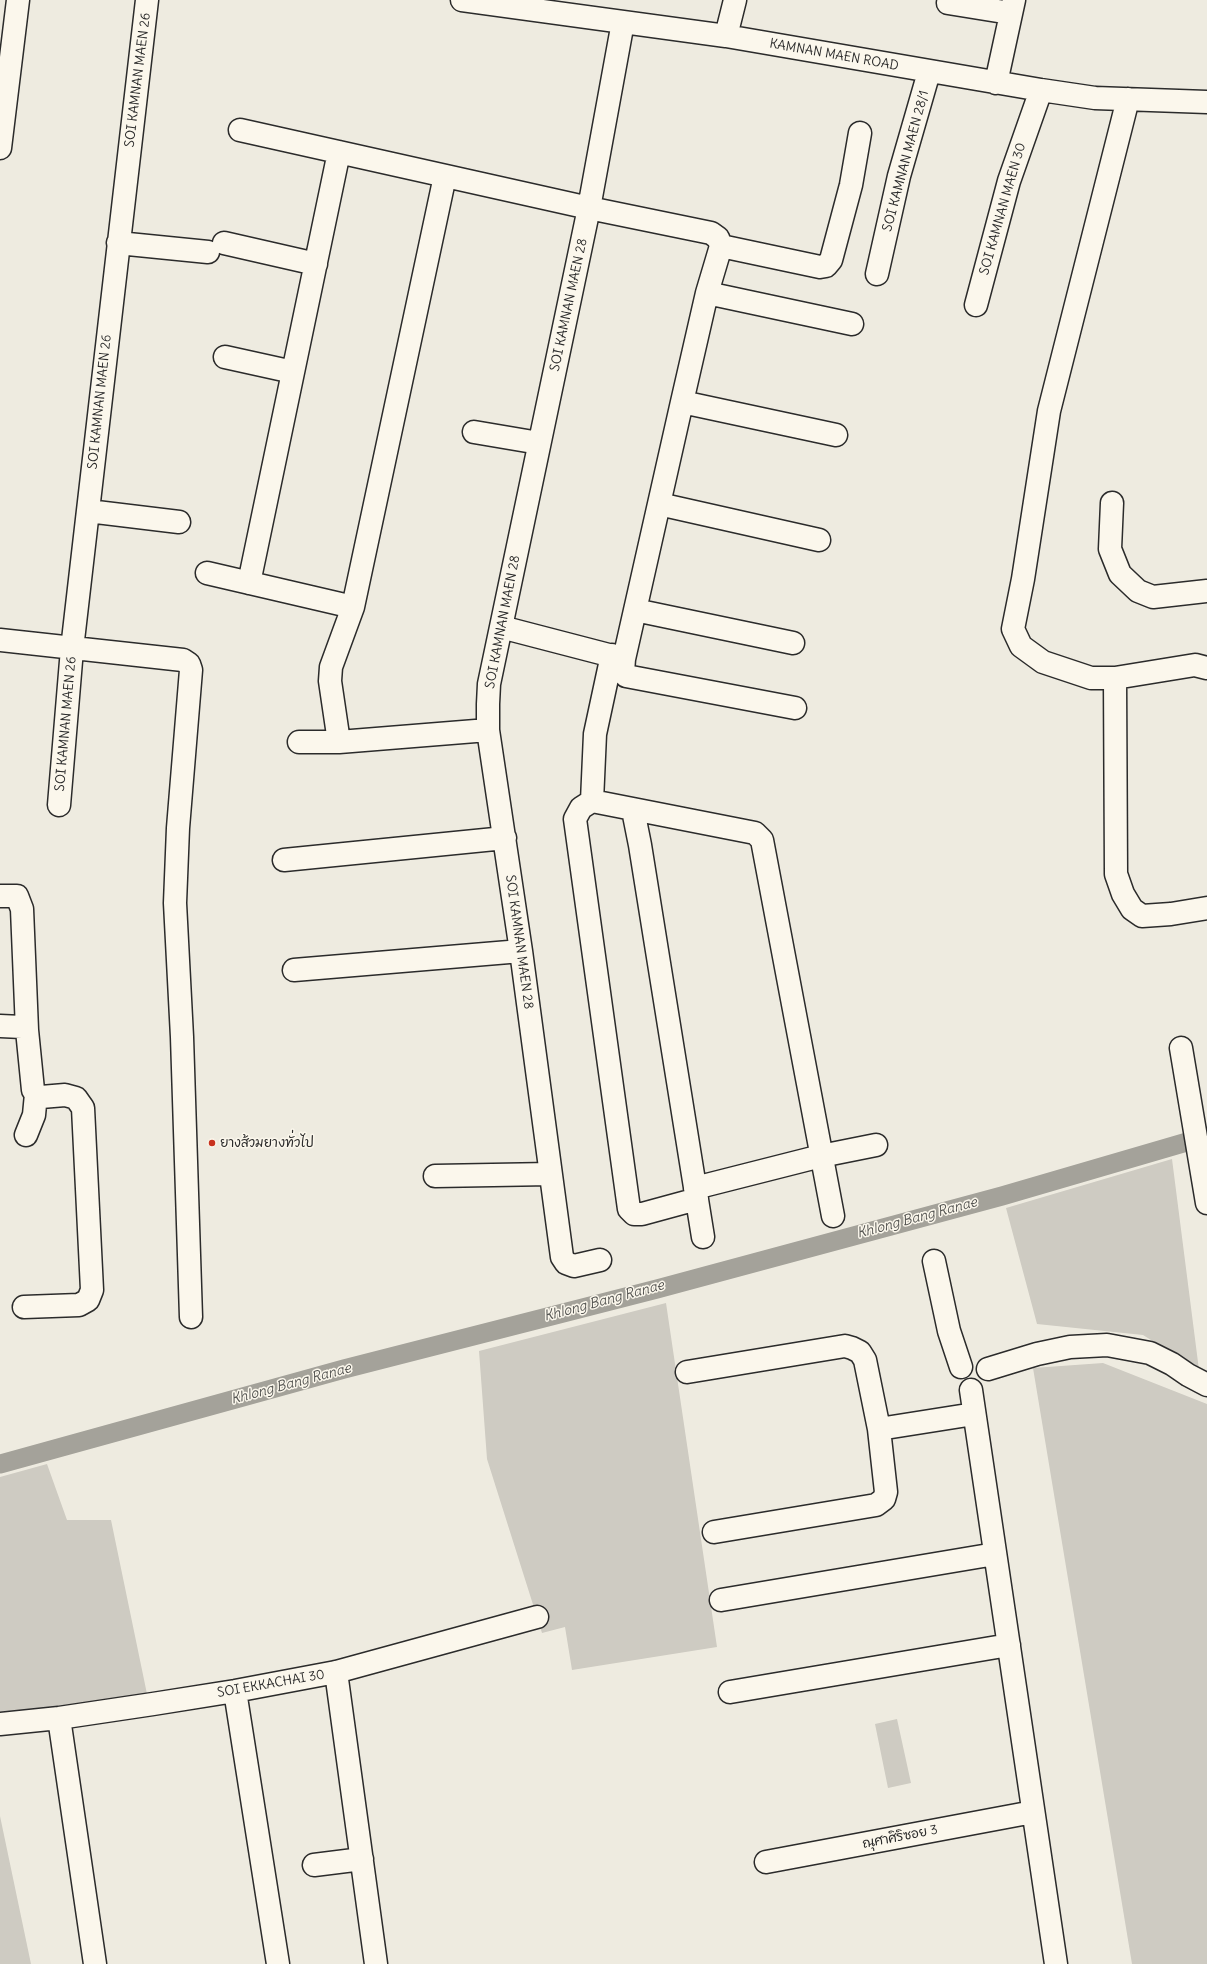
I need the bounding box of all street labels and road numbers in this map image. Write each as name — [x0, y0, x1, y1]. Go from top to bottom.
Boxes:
street label: SOI KAMNAN MAEN 26 — [122, 12, 154, 148]
street label: KAMNAN MAEN ROAD — [768, 36, 900, 74]
street label: SOI KAMNAN MAEN 28/1 — [880, 89, 932, 233]
street label: SOI KAMNAN MAEN 30 — [977, 141, 1029, 277]
street label: SOI KAMNAN MAEN 28 — [547, 237, 591, 373]
street label: SOI KAMNAN MAEN 26 — [85, 334, 115, 470]
street label: SOI KAMNAN MAEN 28 — [482, 554, 524, 690]
street label: SOI KAMNAN MAEN 26 — [52, 656, 80, 792]
street label: SOI KAMNAN MAEN 28 — [502, 874, 536, 1010]
street label: SOI EKKACHAI 30 — [216, 1667, 326, 1701]
street label: ณุศาศิริซอย 3 — [861, 1822, 939, 1852]

